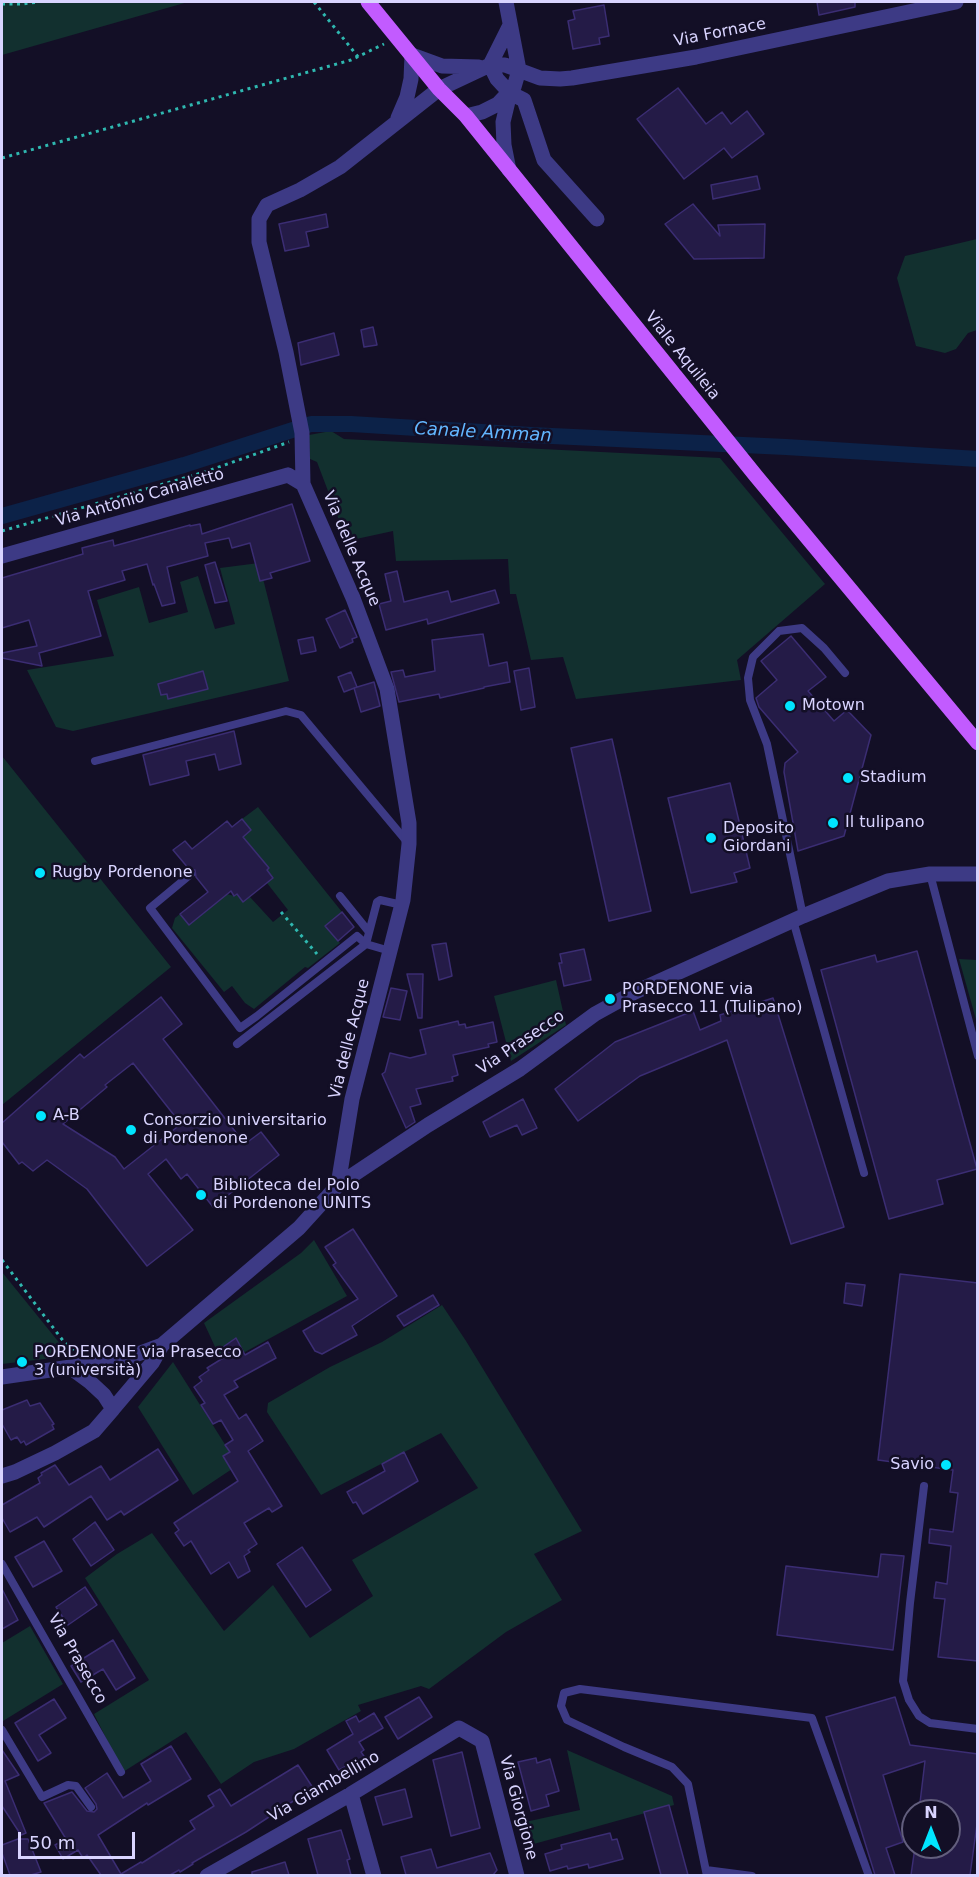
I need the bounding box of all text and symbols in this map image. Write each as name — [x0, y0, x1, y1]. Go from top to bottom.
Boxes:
street label: Via Fornace — [672, 15, 768, 51]
street label: Viale Aquileia — [641, 308, 723, 404]
water label: Canale Amman — [414, 419, 552, 447]
street label: Via Antonio Canaletto — [54, 465, 226, 531]
street label: Via delle Acque — [318, 488, 384, 610]
place label: Motown — [802, 696, 865, 716]
marker: Motown — [783, 699, 797, 713]
place label: Stadium — [860, 768, 927, 788]
marker: Stadium — [841, 771, 855, 785]
place label: Il tulipano — [845, 813, 924, 833]
marker: Il tulipano — [826, 816, 840, 830]
place label: Deposito Giordani — [723, 819, 794, 857]
marker: Deposito Giordani — [704, 831, 718, 845]
place label: Rugby Pordenone — [52, 863, 192, 883]
marker: Rugby Pordenone — [33, 866, 47, 880]
street label: Via delle Acque — [326, 977, 374, 1101]
place label: PORDENONE via Prasecco 11 (Tulipano) — [622, 980, 803, 1018]
marker: PORDENONE via Prasecco 11 (Tulipano) — [603, 992, 617, 1006]
street label: Via Prasecco — [474, 1007, 568, 1079]
place label: A-B — [53, 1106, 80, 1126]
marker: A-B — [34, 1109, 48, 1123]
place label: Consorzio universitario di Pordenone — [143, 1111, 327, 1149]
marker: Consorzio universitario di Pordenone — [124, 1123, 138, 1137]
place label: Biblioteca del Polo di Pordenone UNITS — [213, 1176, 371, 1214]
marker: Biblioteca del Polo di Pordenone UNITS — [194, 1188, 208, 1202]
place label: PORDENONE via Prasecco 3 (università) — [34, 1343, 242, 1381]
marker: PORDENONE via Prasecco 3 (università) — [15, 1355, 29, 1369]
place label: Savio — [890, 1455, 934, 1475]
marker: Savio — [939, 1458, 953, 1472]
street label: Via Prasecco — [43, 1610, 111, 1708]
street label: Via Giambellino — [265, 1747, 383, 1827]
street label: Via Giorgione — [495, 1754, 541, 1862]
north arrow — [901, 1799, 961, 1859]
text: N — [924, 1803, 938, 1822]
scale bar — [21, 1820, 138, 1858]
text: 50 m — [29, 1832, 75, 1853]

